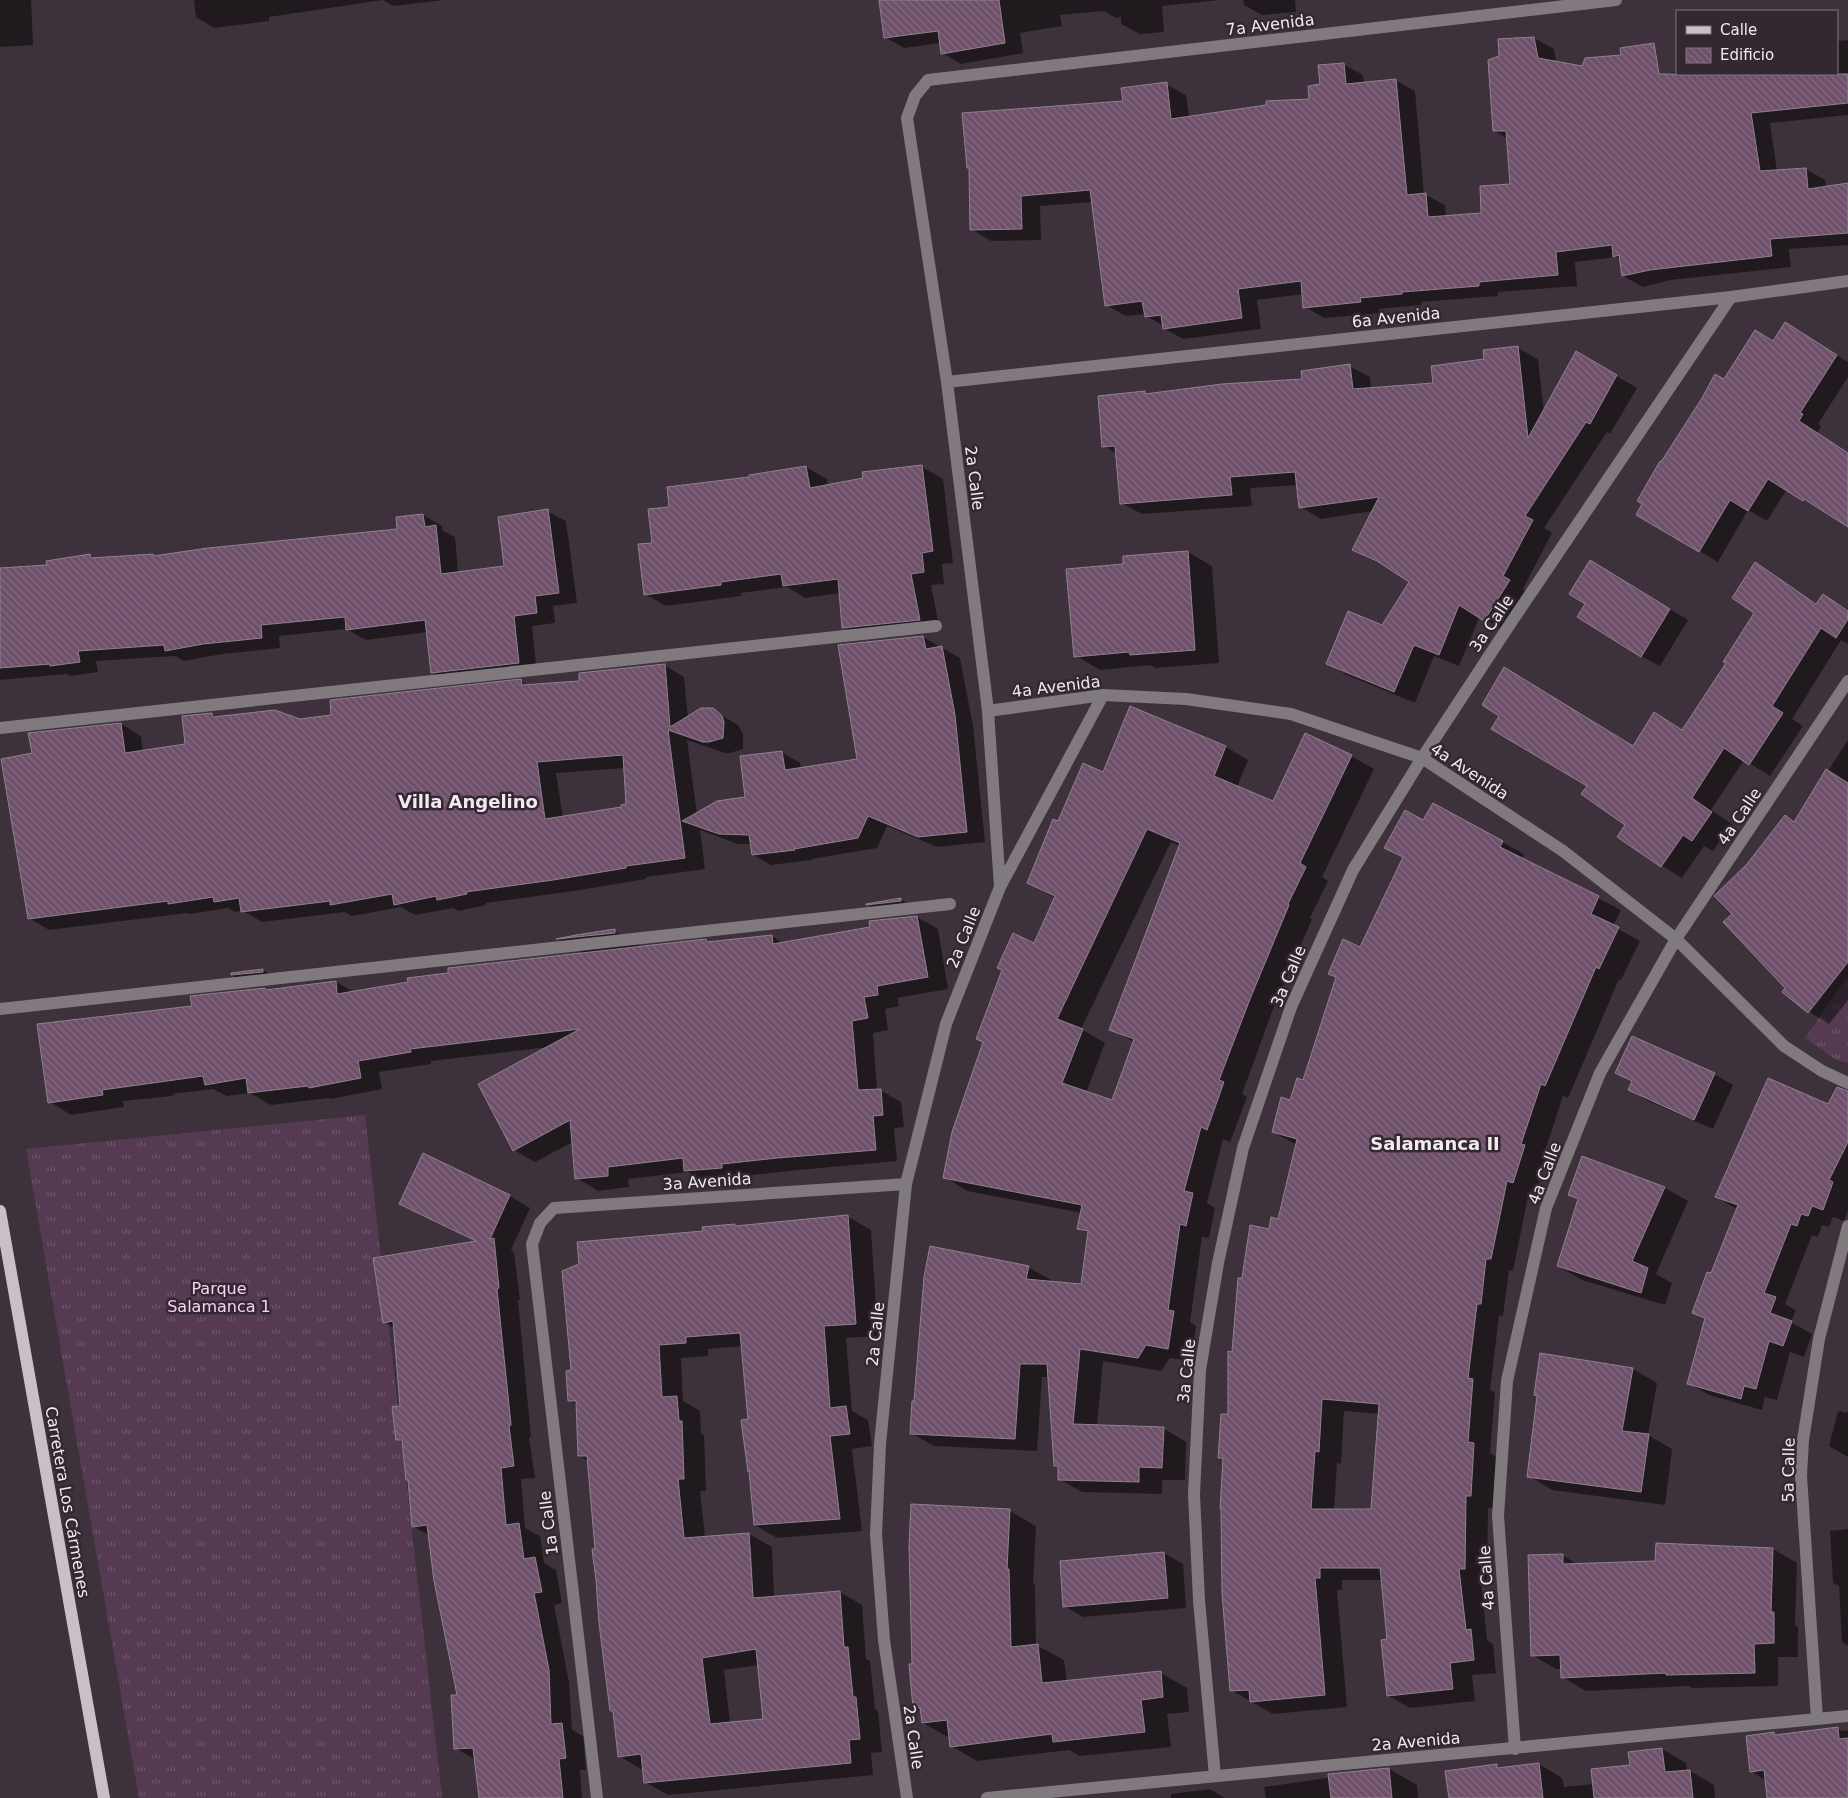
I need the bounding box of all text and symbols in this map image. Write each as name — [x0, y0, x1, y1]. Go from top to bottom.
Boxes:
street label: 7a Avenida — [1225, 10, 1315, 39]
legend — [1676, 10, 1838, 75]
text: Calle — [1720, 21, 1757, 39]
text: Edificio — [1720, 46, 1774, 64]
street label: 6a Avenida — [1351, 303, 1441, 332]
street label: 2a Calle — [961, 445, 988, 511]
street label: 3a Calle — [1465, 591, 1517, 655]
street label: 4a Avenida — [1011, 672, 1101, 701]
street label: 4a Avenida — [1427, 739, 1512, 804]
street label: 4a Calle — [1713, 784, 1765, 848]
district label: Villa Angelino — [398, 791, 538, 812]
street label: 2a Calle — [943, 904, 984, 971]
street label: 3a Calle — [1267, 943, 1310, 1010]
district label: Salamanca II — [1370, 1133, 1500, 1154]
street label: 4a Calle — [1524, 1140, 1565, 1207]
street label: 3a Avenida — [662, 1169, 752, 1194]
park label: Parque Salamanca 1 — [167, 1279, 271, 1316]
street label: 2a Calle — [863, 1301, 888, 1367]
street label: 3a Calle — [1174, 1338, 1199, 1404]
street label: Carretera Los Cármenes — [41, 1405, 94, 1599]
street label: 5a Calle — [1778, 1437, 1799, 1503]
street label: 1a Calle — [535, 1490, 562, 1556]
street label: 4a Calle — [1475, 1545, 1498, 1611]
street label: 2a Calle — [900, 1704, 927, 1770]
street label: 2a Avenida — [1371, 1728, 1461, 1755]

